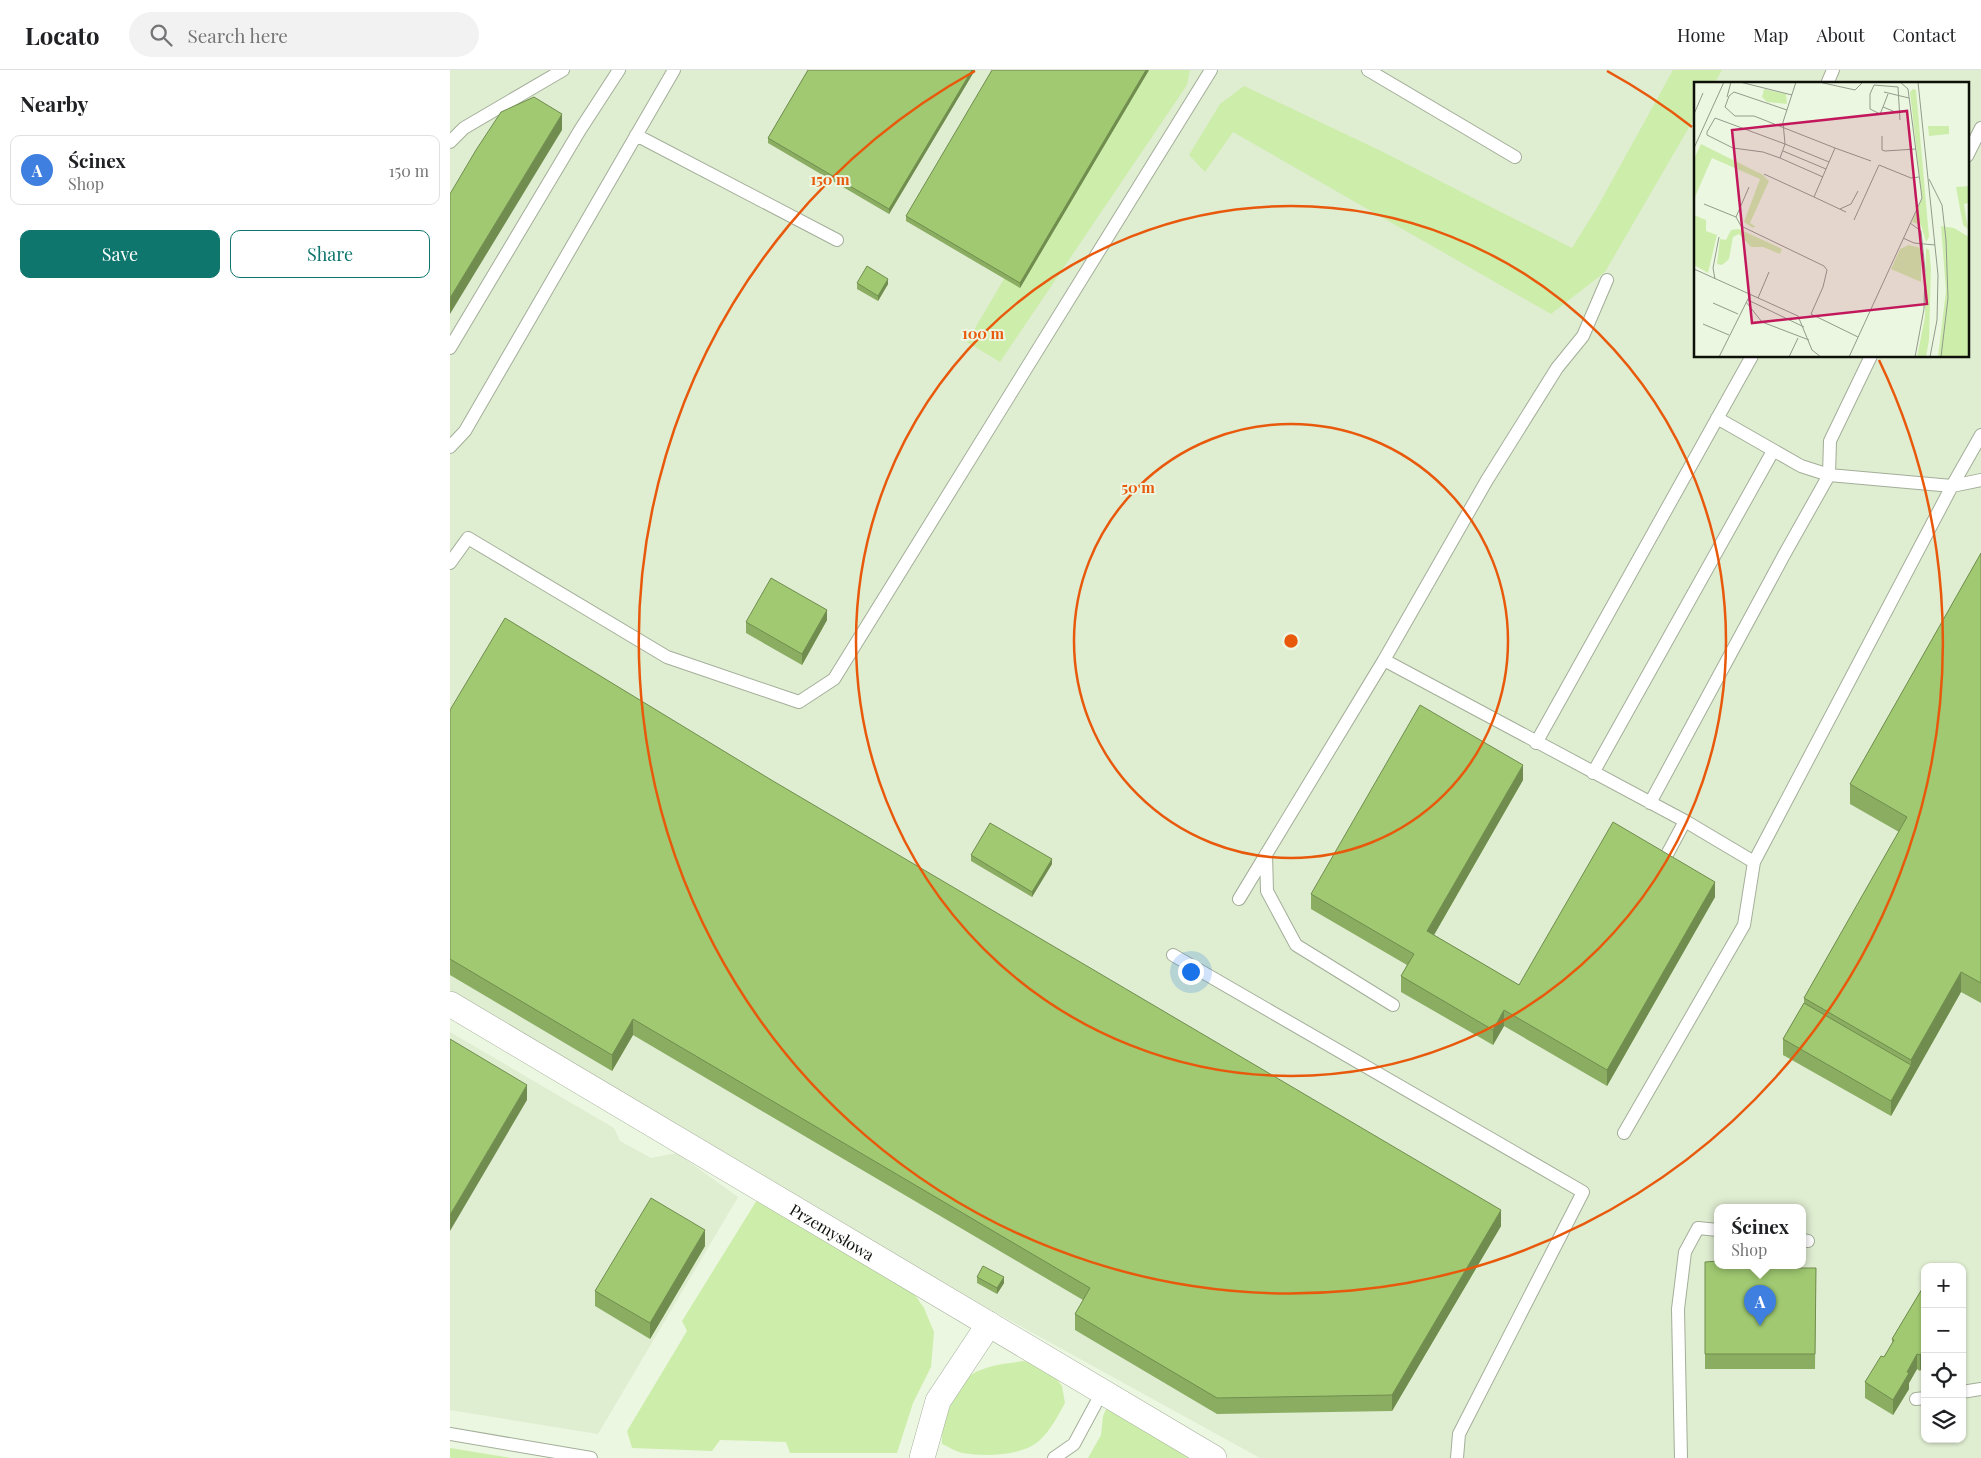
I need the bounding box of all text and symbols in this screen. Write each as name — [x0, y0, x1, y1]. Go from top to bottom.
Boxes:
search box — [129, 12, 479, 57]
text: Locato — [25, 19, 99, 51]
icon: search — [147, 21, 175, 49]
text: Search here — [187, 22, 288, 48]
text: Home — [1677, 23, 1725, 47]
text: Map — [1753, 23, 1788, 47]
text: About — [1816, 23, 1865, 47]
text: Contact — [1893, 23, 1956, 47]
inset map — [1694, 82, 1968, 358]
text: Nearby — [20, 89, 89, 117]
text: Ścinex — [68, 147, 126, 173]
text: A — [32, 160, 42, 181]
text: 150 m — [389, 160, 429, 181]
text: 150 m — [810, 169, 850, 189]
text: Shop — [68, 173, 104, 194]
button: Save — [20, 230, 220, 278]
button: Share — [230, 230, 430, 278]
text: 100 m — [962, 323, 1005, 343]
text: 50 m — [1121, 477, 1155, 497]
centre of rings — [1282, 632, 1300, 650]
your location — [1178, 959, 1204, 985]
street label: Przemysłowa — [786, 1198, 879, 1265]
popup — [1714, 1204, 1806, 1269]
text: Ścinex — [1731, 1213, 1789, 1239]
text: Shop — [1731, 1239, 1767, 1260]
map controls — [1921, 1263, 1966, 1443]
button: + — [1921, 1263, 1966, 1308]
pin: A — [1744, 1285, 1776, 1326]
button: − — [1921, 1308, 1966, 1353]
button: locate — [1921, 1353, 1966, 1398]
button: layers — [1921, 1398, 1966, 1443]

